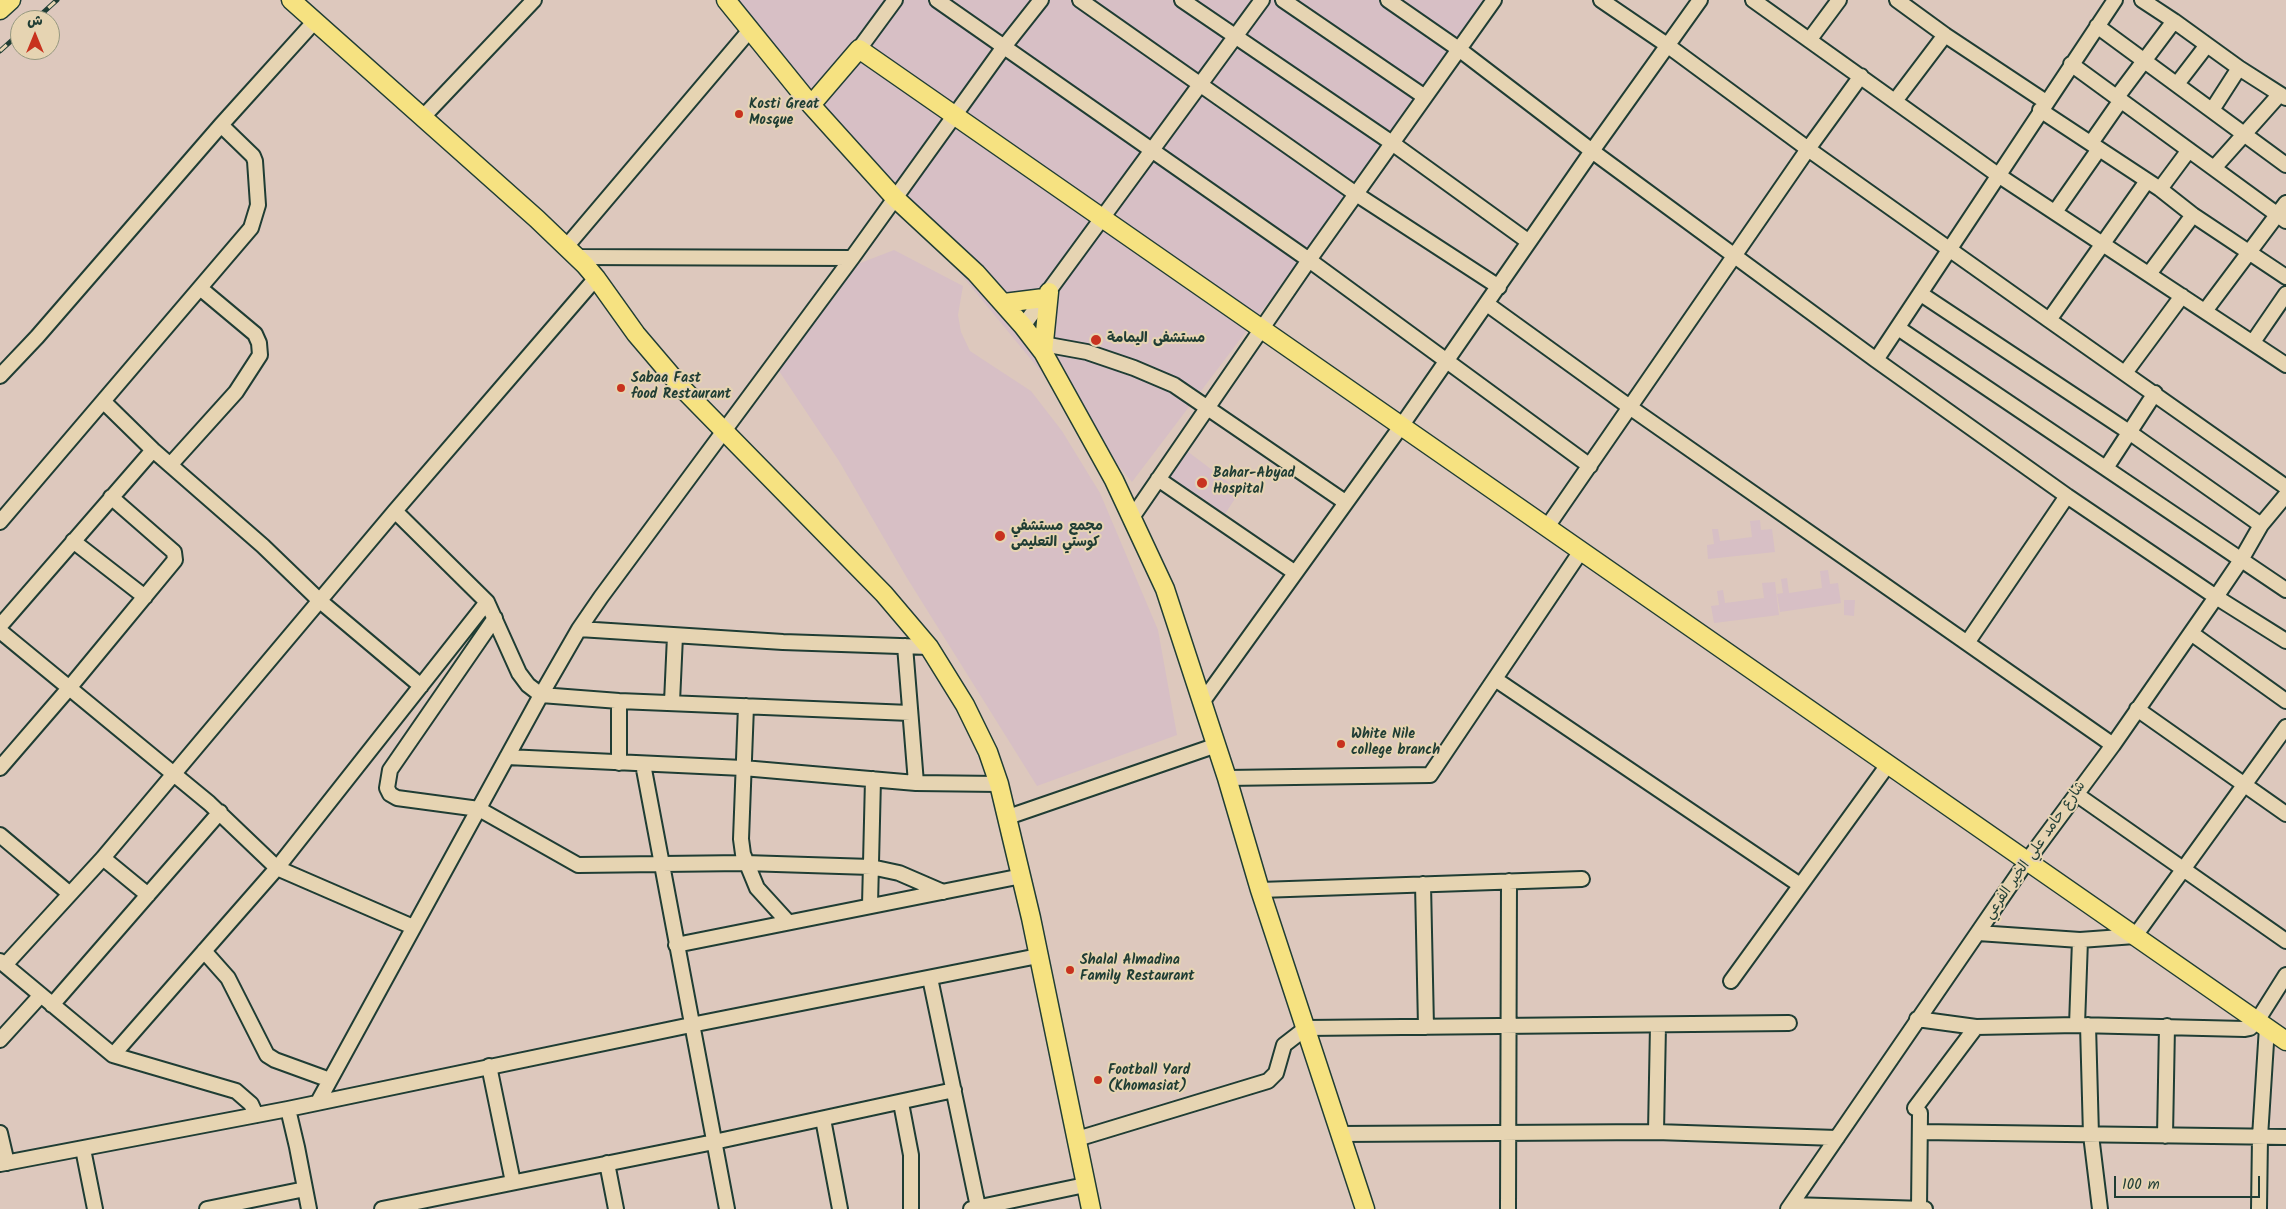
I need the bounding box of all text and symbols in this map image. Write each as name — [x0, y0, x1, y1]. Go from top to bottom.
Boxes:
north arrow — [10, 10, 60, 60]
text: ش — [27, 10, 43, 32]
place label: Kosti Great Mosque — [749, 98, 819, 130]
marker: Kosti Great Mosque — [733, 108, 745, 120]
place label: مستشفى اليمامة — [1107, 332, 1205, 348]
marker: مستشفى اليمامة — [1089, 333, 1103, 347]
place label: Sabaa Fast food Restaurant — [631, 372, 731, 404]
marker: Sabaa Fast food Restaurant — [615, 382, 627, 394]
place label: Bahar-Abyad Hospital — [1213, 467, 1295, 500]
marker: Bahar-Abyad Hospital — [1195, 476, 1209, 490]
place label: مجمع مستشفي كوستي التعليمى — [1011, 520, 1103, 552]
marker: مجمع مستشفي كوستي التعليمى — [993, 529, 1007, 543]
place label: White Nile college branch — [1351, 728, 1440, 760]
marker: White Nile college branch — [1335, 738, 1347, 750]
street label: شارع حامد علي الخير الفرعي — [1982, 779, 2090, 923]
place label: Shalal Almadina Family Restaurant — [1080, 954, 1195, 986]
marker: Shalal Almadina Family Restaurant — [1064, 964, 1076, 976]
place label: Football Yard (Khomasiat) — [1108, 1064, 1190, 1096]
marker: Football Yard (Khomasiat) — [1092, 1074, 1104, 1086]
scale bar — [2116, 1166, 2262, 1198]
text: 100 m — [2122, 1173, 2160, 1197]

